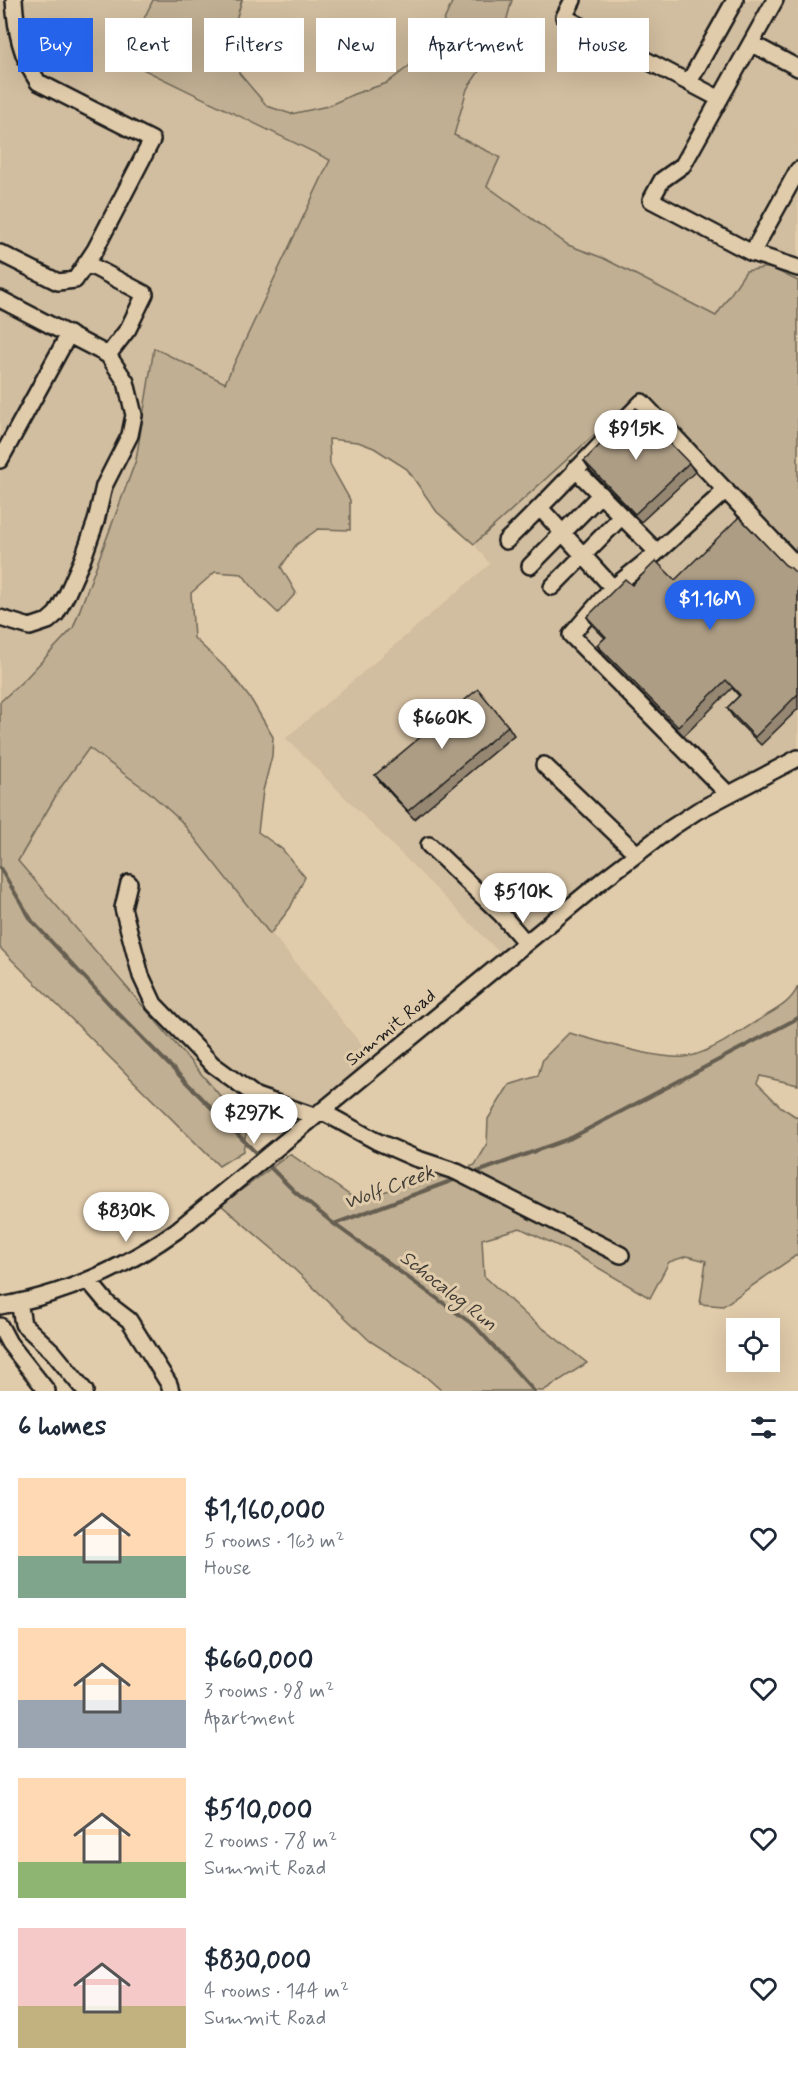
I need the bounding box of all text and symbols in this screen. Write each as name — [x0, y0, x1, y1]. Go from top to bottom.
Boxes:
chip: Buy — [18, 18, 93, 72]
chip: Rent — [105, 18, 192, 72]
chip: Filters — [204, 18, 304, 72]
chip: New — [316, 18, 396, 72]
chip: Apartment — [408, 18, 545, 72]
chip: House — [557, 18, 649, 72]
pin: $915K — [594, 410, 678, 461]
text: $915K — [608, 416, 664, 443]
pin: $1.16M — [661, 580, 759, 631]
text: $1.16M — [679, 586, 741, 613]
pin: $660K — [400, 699, 484, 750]
text: $660K — [412, 705, 472, 732]
pin: $510K — [481, 873, 565, 924]
text: $510K — [494, 879, 552, 906]
street label: Summit Road — [341, 984, 441, 1072]
pin: $297K — [212, 1094, 296, 1145]
text: $297K — [225, 1100, 283, 1127]
water label: Wolf Creek — [340, 1159, 438, 1217]
pin: $830K — [84, 1192, 168, 1243]
text: $830K — [97, 1198, 155, 1225]
water label: Schocalog Run — [393, 1244, 502, 1339]
map controls — [726, 1318, 780, 1372]
button: locate — [726, 1318, 780, 1372]
text: 6 homes — [18, 1410, 106, 1444]
icon: filters — [747, 1411, 780, 1444]
text: $1,160,000 — [204, 1494, 325, 1528]
icon: home — [66, 1502, 138, 1574]
icon: heart — [747, 1522, 780, 1555]
text: 5 rooms · 163 m² — [204, 1528, 344, 1555]
text: House — [204, 1555, 251, 1582]
text: $660,000 — [204, 1644, 313, 1678]
icon: home — [66, 1652, 138, 1724]
icon: heart — [747, 1672, 780, 1705]
text: 3 rooms · 98 m² — [204, 1678, 334, 1705]
text: Apartment — [204, 1705, 295, 1732]
text: $510,000 — [204, 1794, 312, 1828]
icon: home — [66, 1802, 138, 1874]
icon: heart — [747, 1822, 780, 1855]
text: 2 rooms · 78 m² — [204, 1828, 337, 1855]
text: Summit Road — [204, 1855, 326, 1882]
text: $830,000 — [204, 1944, 311, 1978]
icon: home — [66, 1952, 138, 2024]
icon: heart — [747, 1972, 780, 2005]
text: 4 rooms · 144 m² — [204, 1978, 349, 2005]
text: Summit Road — [204, 2005, 326, 2032]

